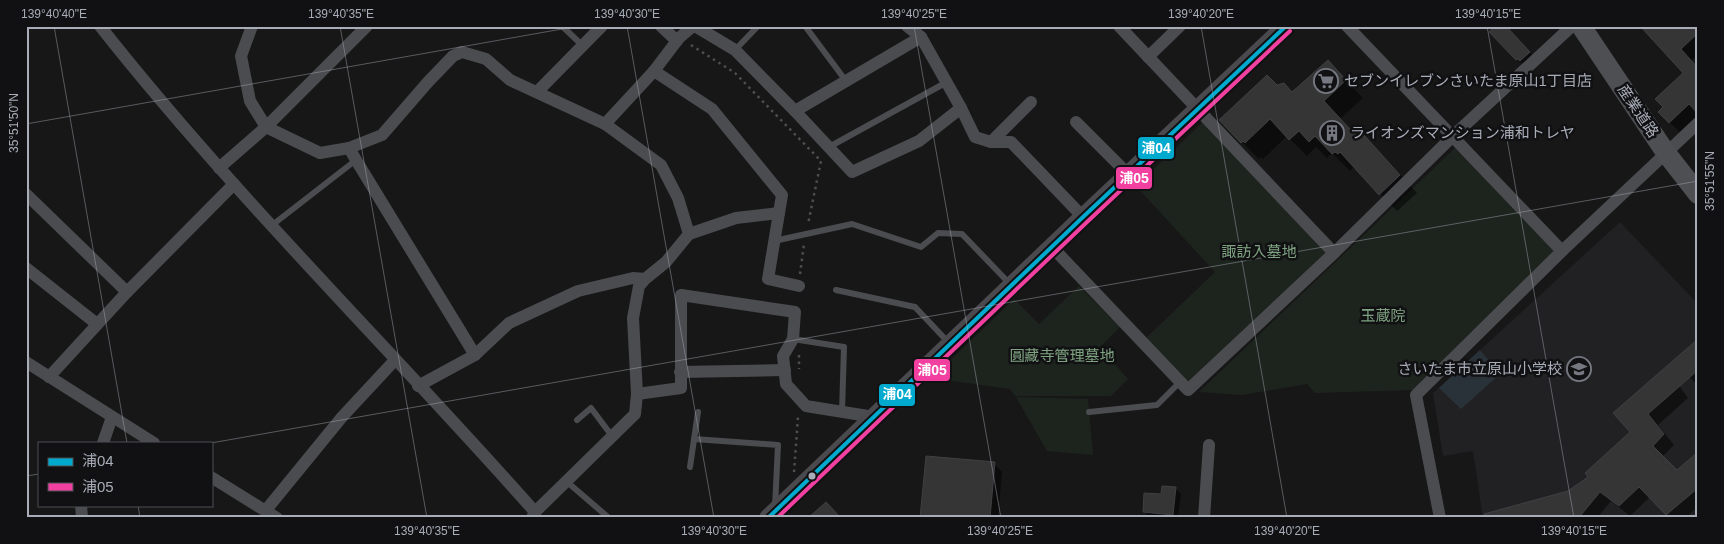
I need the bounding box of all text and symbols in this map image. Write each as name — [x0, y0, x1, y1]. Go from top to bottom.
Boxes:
text: 139°40'40"E — [21, 7, 87, 21]
text: 139°40'35"E — [308, 7, 374, 21]
text: 139°40'30"E — [594, 7, 660, 21]
text: 139°40'25"E — [881, 7, 947, 21]
text: 139°40'20"E — [1168, 7, 1234, 21]
text: 139°40'15"E — [1455, 7, 1521, 21]
supermarket icon: セブンイレブンさいたま原山1丁目店 — [1313, 68, 1339, 94]
place label: セブンイレブンさいたま原山1丁目店 — [1344, 72, 1592, 89]
street label: 産業道路 — [1615, 81, 1662, 140]
text: 35°51'50"N — [7, 93, 21, 153]
building icon: ライオンズマンション浦和トレヤ — [1319, 120, 1345, 146]
place label: ライオンズマンション浦和トレヤ — [1350, 124, 1575, 141]
line badge: 浦04 — [1137, 136, 1175, 160]
text: 浦04 — [1141, 140, 1171, 156]
text: 35°51'55"N — [1703, 151, 1717, 211]
line badge: 浦05 — [1115, 166, 1153, 190]
text: 浦05 — [1119, 170, 1149, 186]
park label: 諏訪入墓地 — [1221, 243, 1297, 260]
park label: 玉蔵院 — [1360, 307, 1406, 324]
park label: 圓藏寺管理墓地 — [1009, 347, 1115, 364]
school or university icon: さいたま市立原山小学校 — [1566, 356, 1592, 382]
line badge: 浦05 — [913, 358, 951, 382]
place label: さいたま市立原山小学校 — [1397, 360, 1562, 377]
text: 浦05 — [917, 362, 947, 378]
line badge: 浦04 — [878, 383, 916, 407]
text: 浦04 — [882, 386, 912, 402]
legend — [38, 442, 212, 506]
text: 浦04 — [82, 452, 114, 469]
unlabelled marker — [807, 471, 817, 481]
text: 浦05 — [82, 478, 114, 495]
text: 139°40'35"E — [394, 524, 460, 538]
text: 139°40'30"E — [681, 524, 747, 538]
text: 139°40'25"E — [967, 524, 1033, 538]
text: 139°40'20"E — [1254, 524, 1320, 538]
text: 139°40'15"E — [1541, 524, 1607, 538]

